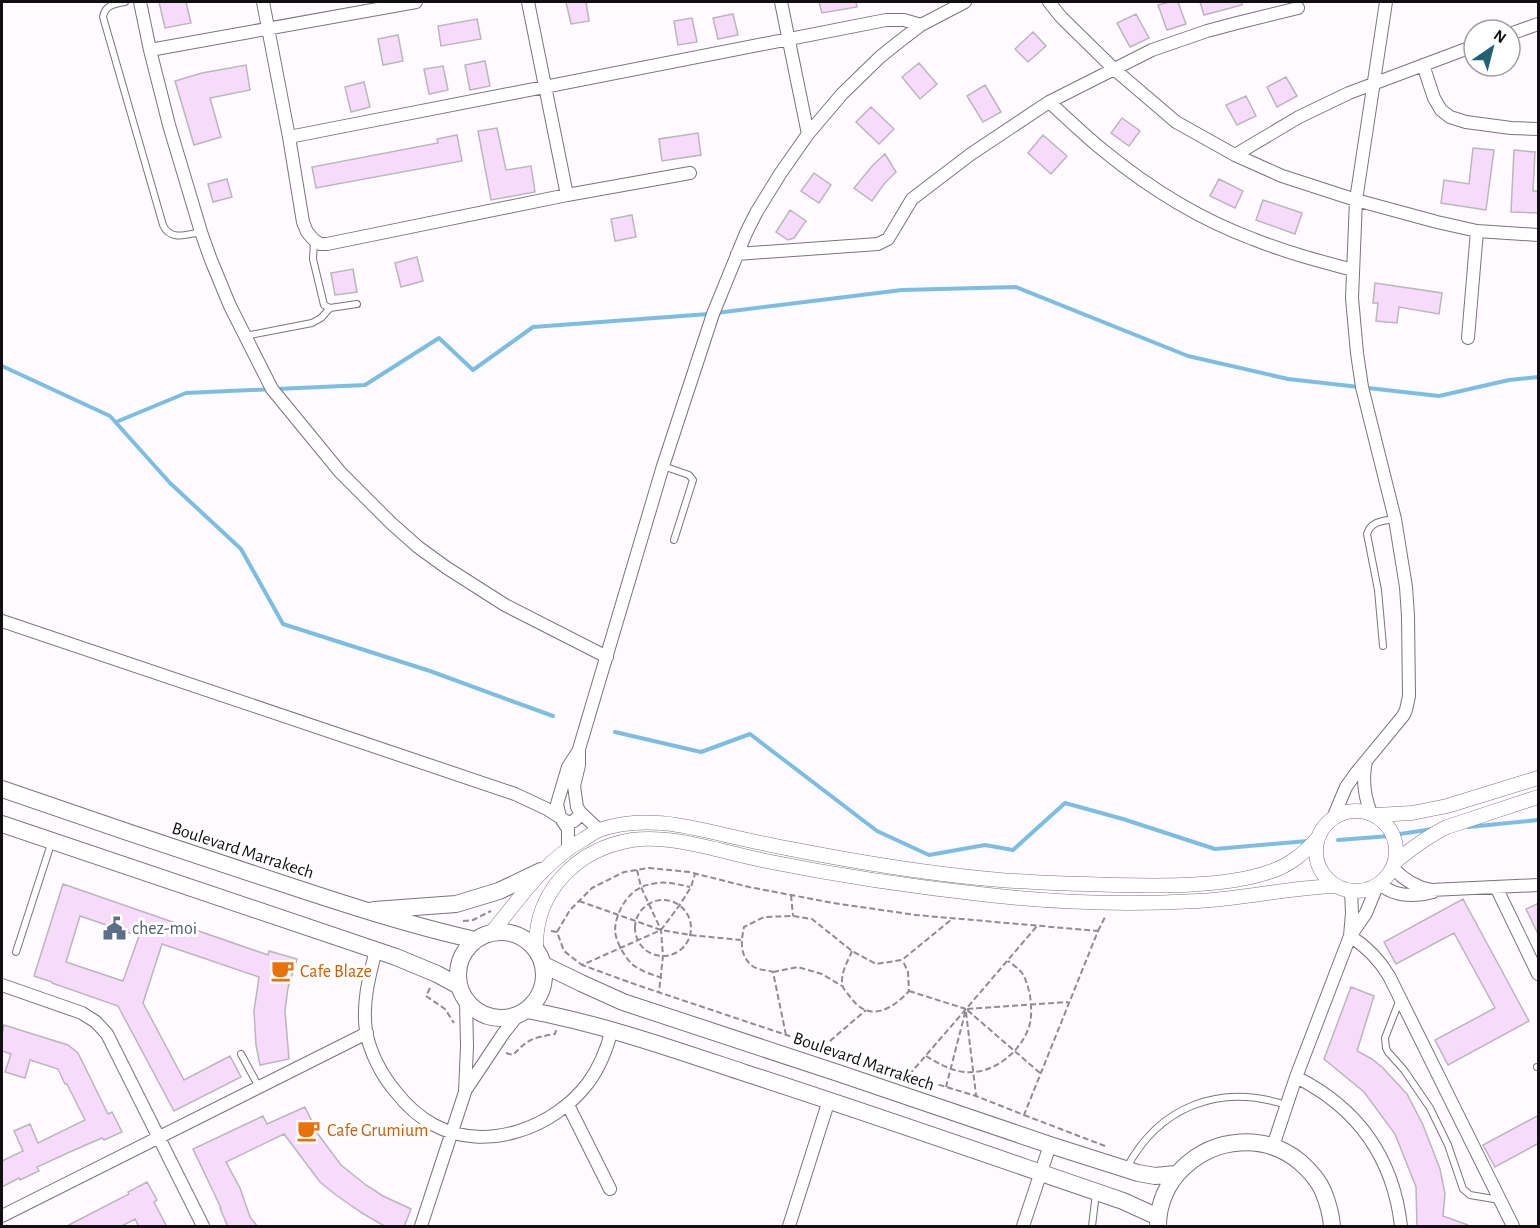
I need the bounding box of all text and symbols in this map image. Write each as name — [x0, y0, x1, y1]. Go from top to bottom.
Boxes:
north arrow — [1462, 18, 1522, 78]
text: N — [1491, 27, 1509, 46]
street label: Boulevard Marrakech — [169, 819, 316, 882]
public building icon: chez-moi — [101, 915, 127, 941]
place label: chez-moi — [132, 920, 197, 938]
cafe icon: Cafe Blaze — [269, 958, 295, 984]
place label: Cafe Blaze — [300, 963, 372, 981]
street label: Boulevard Marrakech — [791, 1029, 937, 1095]
cafe icon: Cafe Grumium — [296, 1117, 322, 1143]
place label: Cafe Grumium — [327, 1122, 428, 1140]

